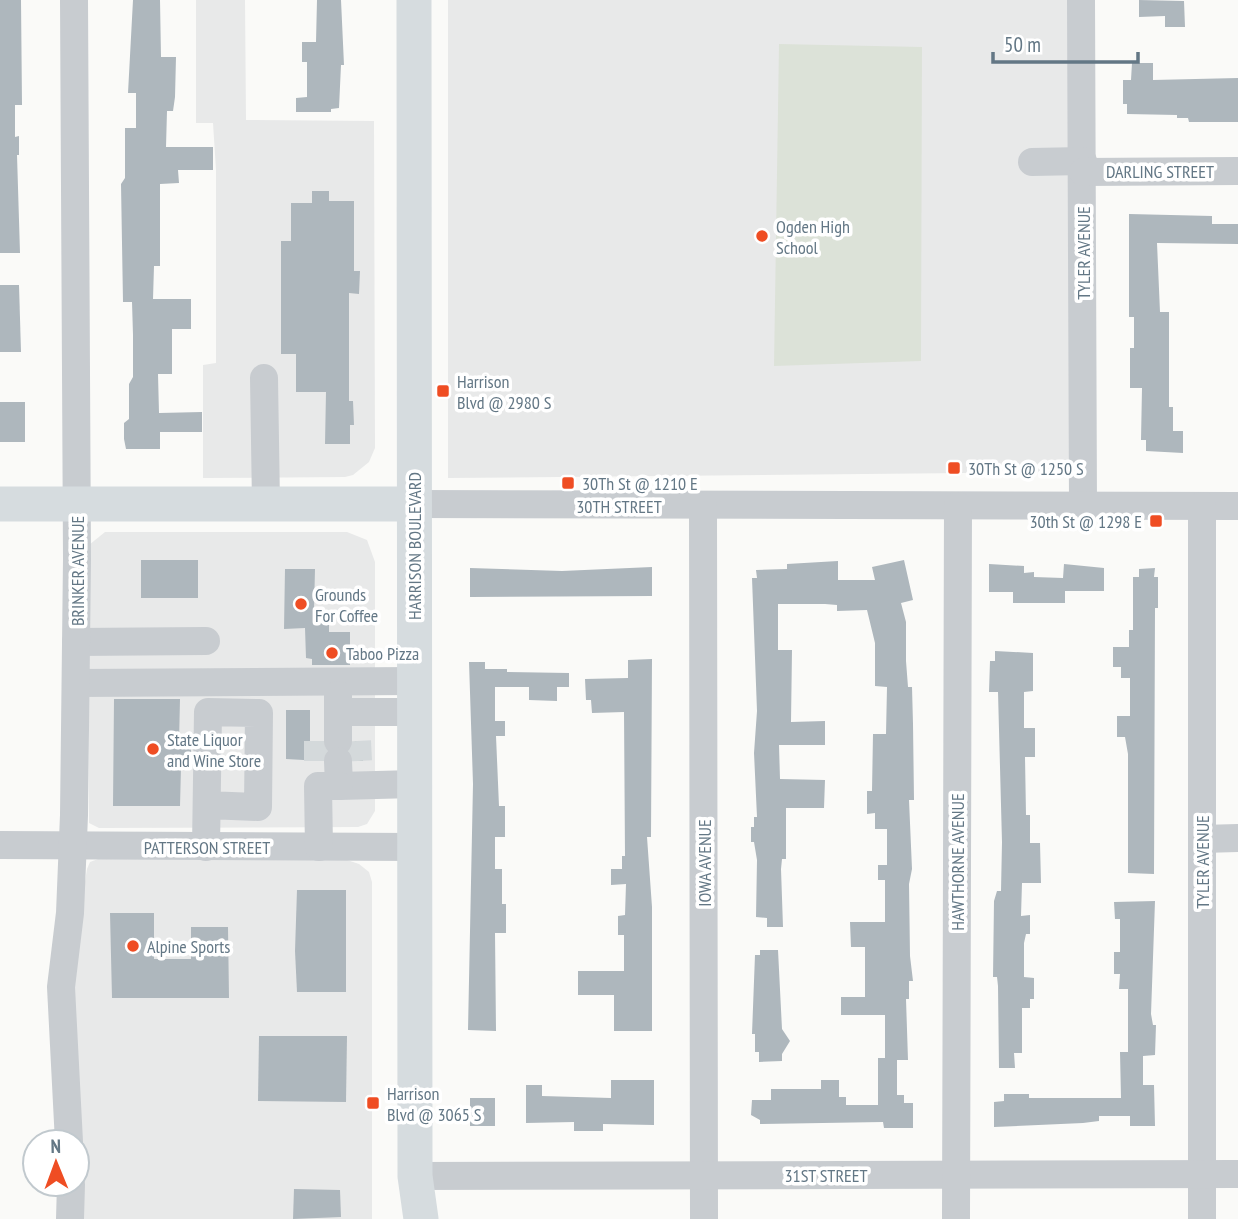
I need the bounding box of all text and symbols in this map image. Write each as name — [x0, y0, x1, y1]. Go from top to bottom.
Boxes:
scale bar — [993, 21, 1138, 65]
text: 50 m — [1004, 31, 1041, 58]
street label: DARLING STREET — [1106, 160, 1214, 183]
street label: TYLER AVENUE — [1072, 206, 1095, 300]
place label: Ogden High School — [776, 215, 850, 259]
marker: Ogden High School — [754, 228, 770, 244]
place label: Harrison Blvd @ 2980 S — [457, 370, 552, 414]
marker: Harrison Blvd @ 2980 S — [435, 383, 451, 399]
place label: 30Th St @ 1250 S — [968, 457, 1084, 480]
marker: 30Th St @ 1250 S — [946, 460, 962, 476]
street label: HARRISON BOULEVARD — [403, 472, 426, 620]
place label: 30Th St @ 1210 E — [582, 472, 698, 495]
marker: 30Th St @ 1210 E — [560, 475, 576, 491]
street label: 30TH STREET — [576, 495, 662, 518]
place label: 30th St @ 1298 E — [1029, 510, 1142, 533]
marker: 30th St @ 1298 E — [1148, 513, 1164, 529]
street label: BRINKER AVENUE — [66, 516, 89, 626]
place label: Grounds For Coffee — [315, 583, 378, 627]
marker: Grounds For Coffee — [293, 596, 309, 612]
place label: Taboo Pizza — [346, 642, 419, 665]
marker: Taboo Pizza — [324, 645, 340, 661]
place label: State Liquor and Wine Store — [167, 728, 261, 772]
marker: State Liquor and Wine Store — [145, 741, 161, 757]
street label: HAWTHORNE AVENUE — [946, 793, 969, 931]
street label: TYLER AVENUE — [1191, 815, 1214, 909]
street label: IOWA AVENUE — [693, 819, 716, 907]
street label: PATTERSON STREET — [144, 836, 270, 859]
place label: Alpine Sports — [147, 935, 230, 958]
marker: Alpine Sports — [125, 938, 141, 954]
place label: Harrison Blvd @ 3065 S — [387, 1082, 482, 1126]
marker: Harrison Blvd @ 3065 S — [365, 1095, 381, 1111]
north arrow — [21, 1128, 91, 1198]
text: N — [50, 1134, 61, 1158]
street label: 31ST STREET — [784, 1164, 868, 1187]

